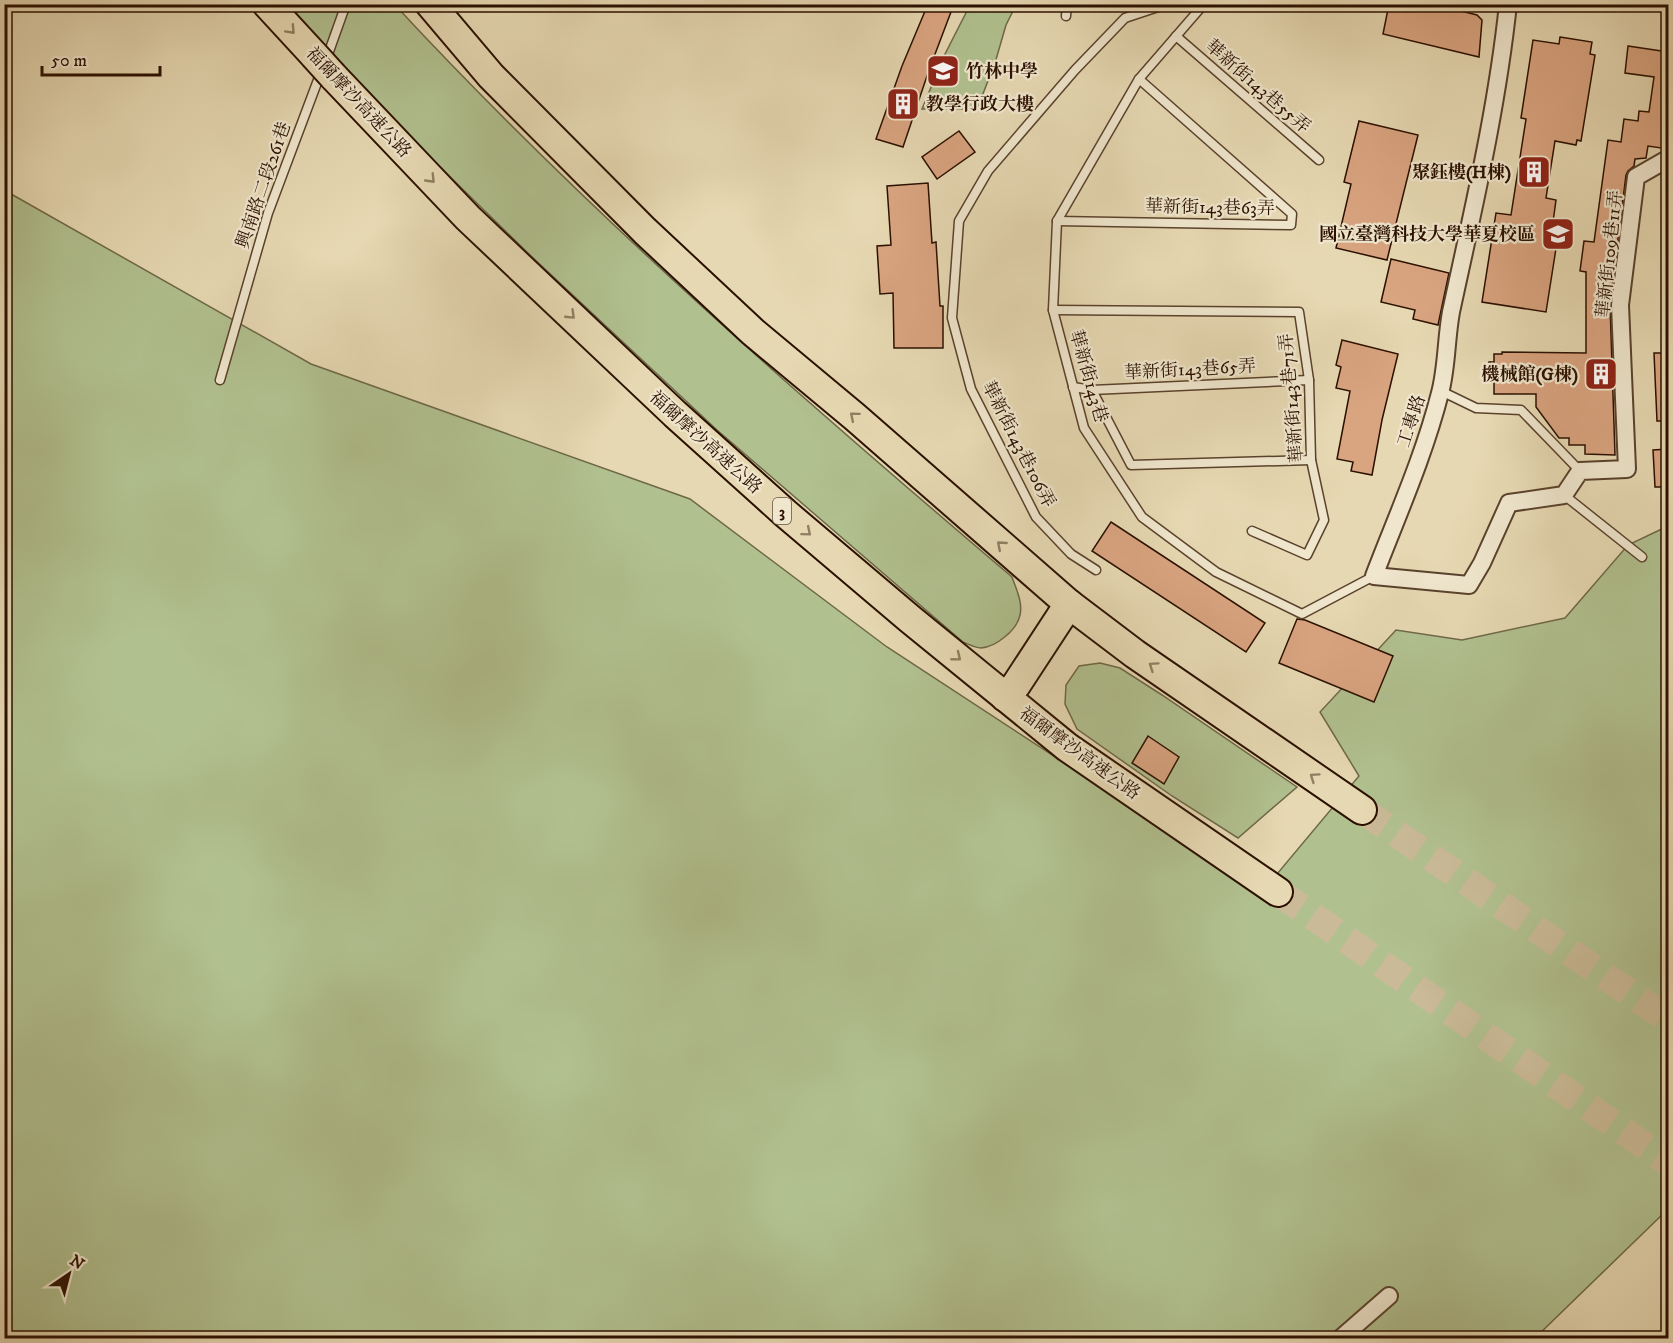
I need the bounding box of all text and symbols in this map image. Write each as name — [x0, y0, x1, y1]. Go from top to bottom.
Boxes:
one-way arrow — [284, 23, 295, 33]
street label: 華新街143巷55弄 — [1200, 35, 1314, 138]
scale bar — [42, 39, 160, 77]
street label: 福爾摩沙高速公路 — [301, 43, 415, 163]
text: 50 m — [51, 50, 87, 72]
school or university icon: 竹林中學 — [925, 53, 961, 89]
place label: 竹林中學 — [966, 61, 1038, 83]
building icon: 教學行政大樓 — [885, 86, 921, 122]
place label: 教學行政大樓 — [926, 94, 1034, 116]
street label: 興南路二段261巷 — [232, 119, 296, 252]
building icon: 聚鈺樓(H棟) — [1516, 154, 1552, 190]
place label: 聚鈺樓(H棟) — [1412, 162, 1511, 184]
one-way arrow — [424, 172, 435, 183]
street label: 華新街109巷11弄 — [1592, 189, 1628, 319]
street label: 華新街143巷63弄 — [1145, 196, 1275, 220]
school or university icon: 國立臺灣科技大學華夏校區 — [1540, 216, 1576, 252]
place label: 國立臺灣科技大學華夏校區 — [1319, 224, 1535, 246]
one-way arrow — [565, 308, 575, 319]
street label: 華新街143巷 — [1064, 327, 1112, 425]
street label: 華新街143巷71弄 — [1275, 332, 1309, 464]
street label: 華新街143巷65弄 — [1124, 356, 1257, 384]
building icon: 機械館(G棟) — [1583, 356, 1619, 392]
place label: 機械館(G棟) — [1481, 364, 1578, 386]
street label: 華新街143巷106弄 — [977, 377, 1060, 512]
street label: 福爾摩沙高速公路 — [644, 386, 766, 499]
street label: 工專路 — [1393, 392, 1431, 450]
one-way arrow — [850, 413, 861, 424]
road number: 3 — [773, 498, 791, 524]
one-way arrow — [800, 525, 811, 536]
one-way arrow — [997, 541, 1008, 552]
one-way arrow — [950, 650, 961, 661]
one-way arrow — [1149, 662, 1160, 673]
street label: 福爾摩沙高速公路 — [1015, 703, 1144, 805]
one-way arrow — [1309, 773, 1320, 784]
north arrow — [39, 1244, 99, 1304]
text: N — [66, 1251, 88, 1274]

